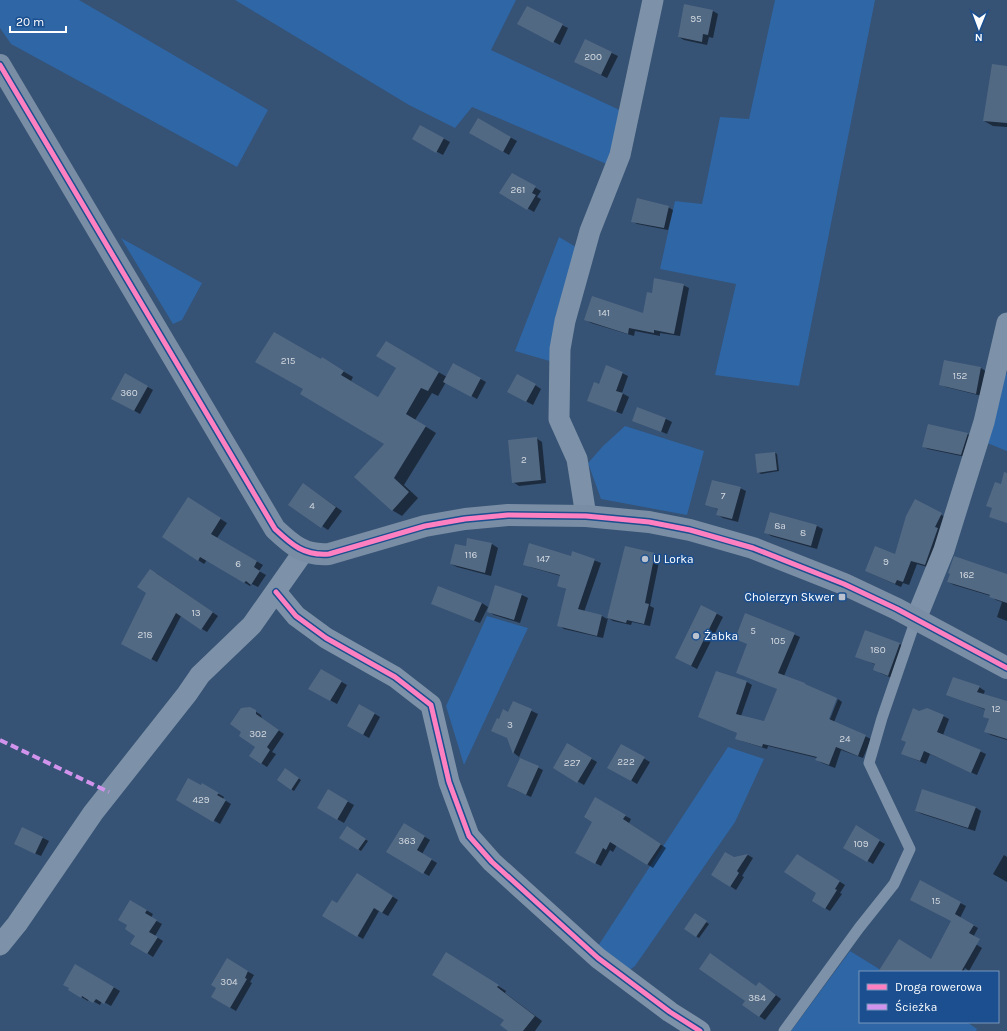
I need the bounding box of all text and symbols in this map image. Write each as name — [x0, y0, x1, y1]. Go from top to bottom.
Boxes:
scale bar — [10, 8, 66, 34]
north arrow — [959, 8, 999, 48]
house number: 95 — [690, 13, 702, 25]
text: 20 m — [16, 15, 44, 29]
text: N — [975, 31, 983, 44]
house number: 200 — [584, 51, 602, 63]
house number: 261 — [511, 184, 525, 196]
house number: 141 — [598, 307, 610, 319]
house number: 215 — [281, 355, 296, 367]
house number: 152 — [953, 370, 968, 382]
house number: 360 — [120, 387, 138, 399]
house number: 2 — [521, 454, 527, 466]
house number: 7 — [721, 490, 726, 502]
house number: 4 — [309, 500, 315, 512]
house number: 8a — [774, 520, 786, 532]
house number: 8 — [800, 527, 806, 539]
house number: 116 — [465, 549, 477, 561]
place label: U Lorka — [653, 552, 694, 566]
house number: 147 — [536, 553, 550, 565]
marker: U Lorka — [640, 554, 650, 564]
house number: 9 — [883, 556, 889, 568]
house number: 6 — [235, 558, 241, 570]
house number: 162 — [960, 569, 975, 581]
place label: Cholerzyn Skwer — [744, 590, 835, 604]
marker: Cholerzyn Skwer — [837, 592, 847, 602]
house number: 13 — [191, 607, 201, 619]
house number: 5 — [750, 625, 756, 637]
house number: 218 — [137, 629, 153, 641]
place label: Żabka — [704, 629, 738, 643]
marker: Żabka — [691, 631, 701, 641]
house number: 105 — [771, 635, 786, 647]
house number: 180 — [870, 644, 886, 656]
house number: 12 — [991, 703, 1001, 715]
house number: 3 — [507, 719, 513, 731]
house number: 302 — [249, 728, 267, 740]
house number: 24 — [839, 733, 851, 745]
house number: 222 — [617, 756, 635, 768]
house number: 227 — [564, 757, 580, 769]
house number: 429 — [192, 794, 210, 806]
house number: 363 — [398, 835, 416, 847]
house number: 109 — [853, 838, 869, 850]
house number: 15 — [932, 895, 941, 907]
legend — [859, 971, 999, 1023]
house number: 304 — [220, 976, 238, 988]
text: Droga rowerowa — [895, 980, 982, 994]
house number: 384 — [748, 992, 766, 1004]
text: Ścieżka — [895, 999, 937, 1014]

